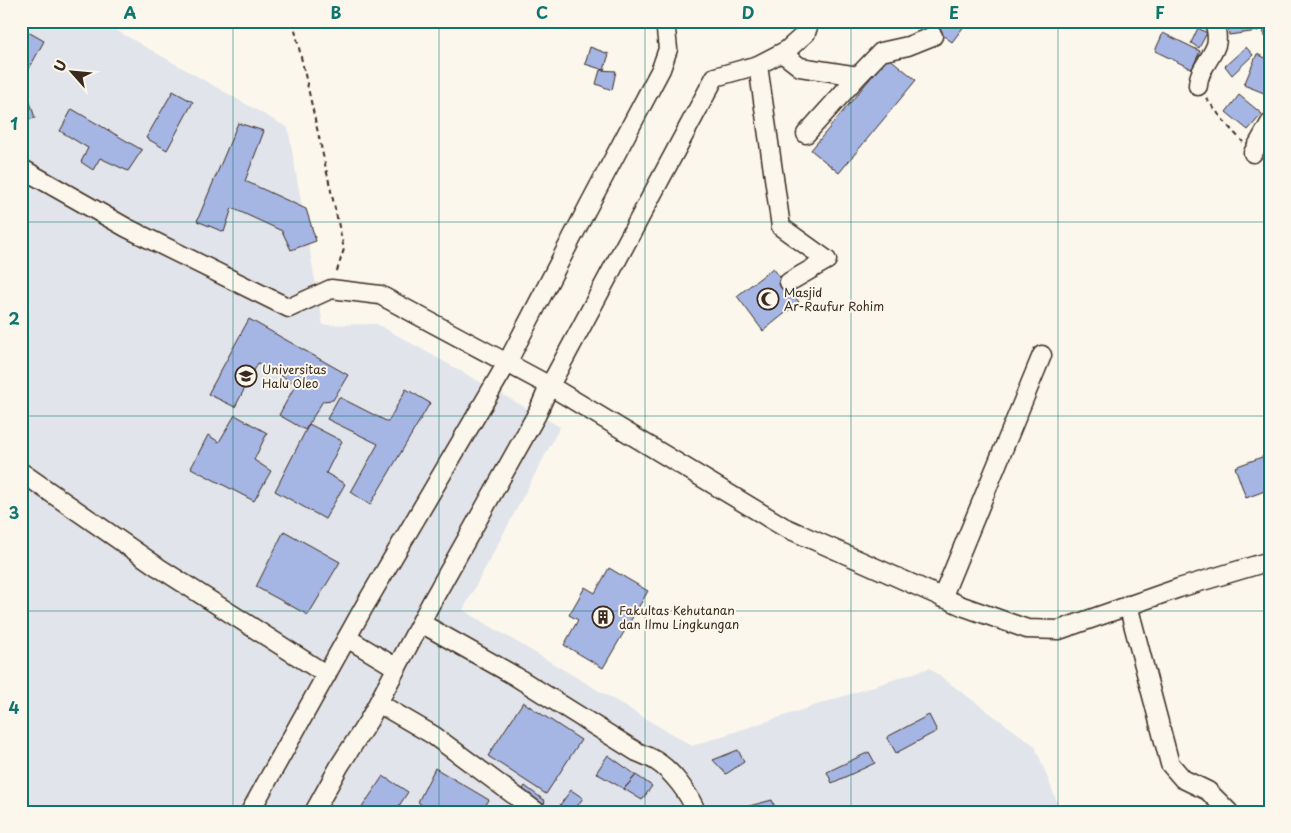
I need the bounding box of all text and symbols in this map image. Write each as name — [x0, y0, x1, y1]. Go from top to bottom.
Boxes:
text: A — [124, 0, 137, 24]
text: B — [331, 0, 342, 24]
text: C — [536, 0, 548, 24]
text: D — [742, 0, 754, 24]
text: E — [949, 0, 959, 24]
text: F — [1155, 0, 1165, 24]
north arrow — [48, 48, 98, 98]
text: U — [48, 56, 72, 75]
text: 1 — [10, 111, 18, 135]
place label: Masjid Ar-Raufur Rohim — [784, 283, 884, 315]
mosque icon: Masjid Ar-Raufur Rohim — [756, 287, 780, 311]
text: 2 — [8, 306, 20, 330]
place label: Universitas Halu Oleo — [262, 360, 327, 392]
school or university icon: Universitas Halu Oleo — [234, 364, 258, 388]
text: 3 — [9, 500, 19, 524]
place label: Fakultas Kehutanan dan Ilmu Lingkungan — [619, 601, 739, 633]
building icon: Fakultas Kehutanan dan Ilmu Lingkungan — [591, 605, 615, 629]
text: 4 — [9, 695, 20, 719]

